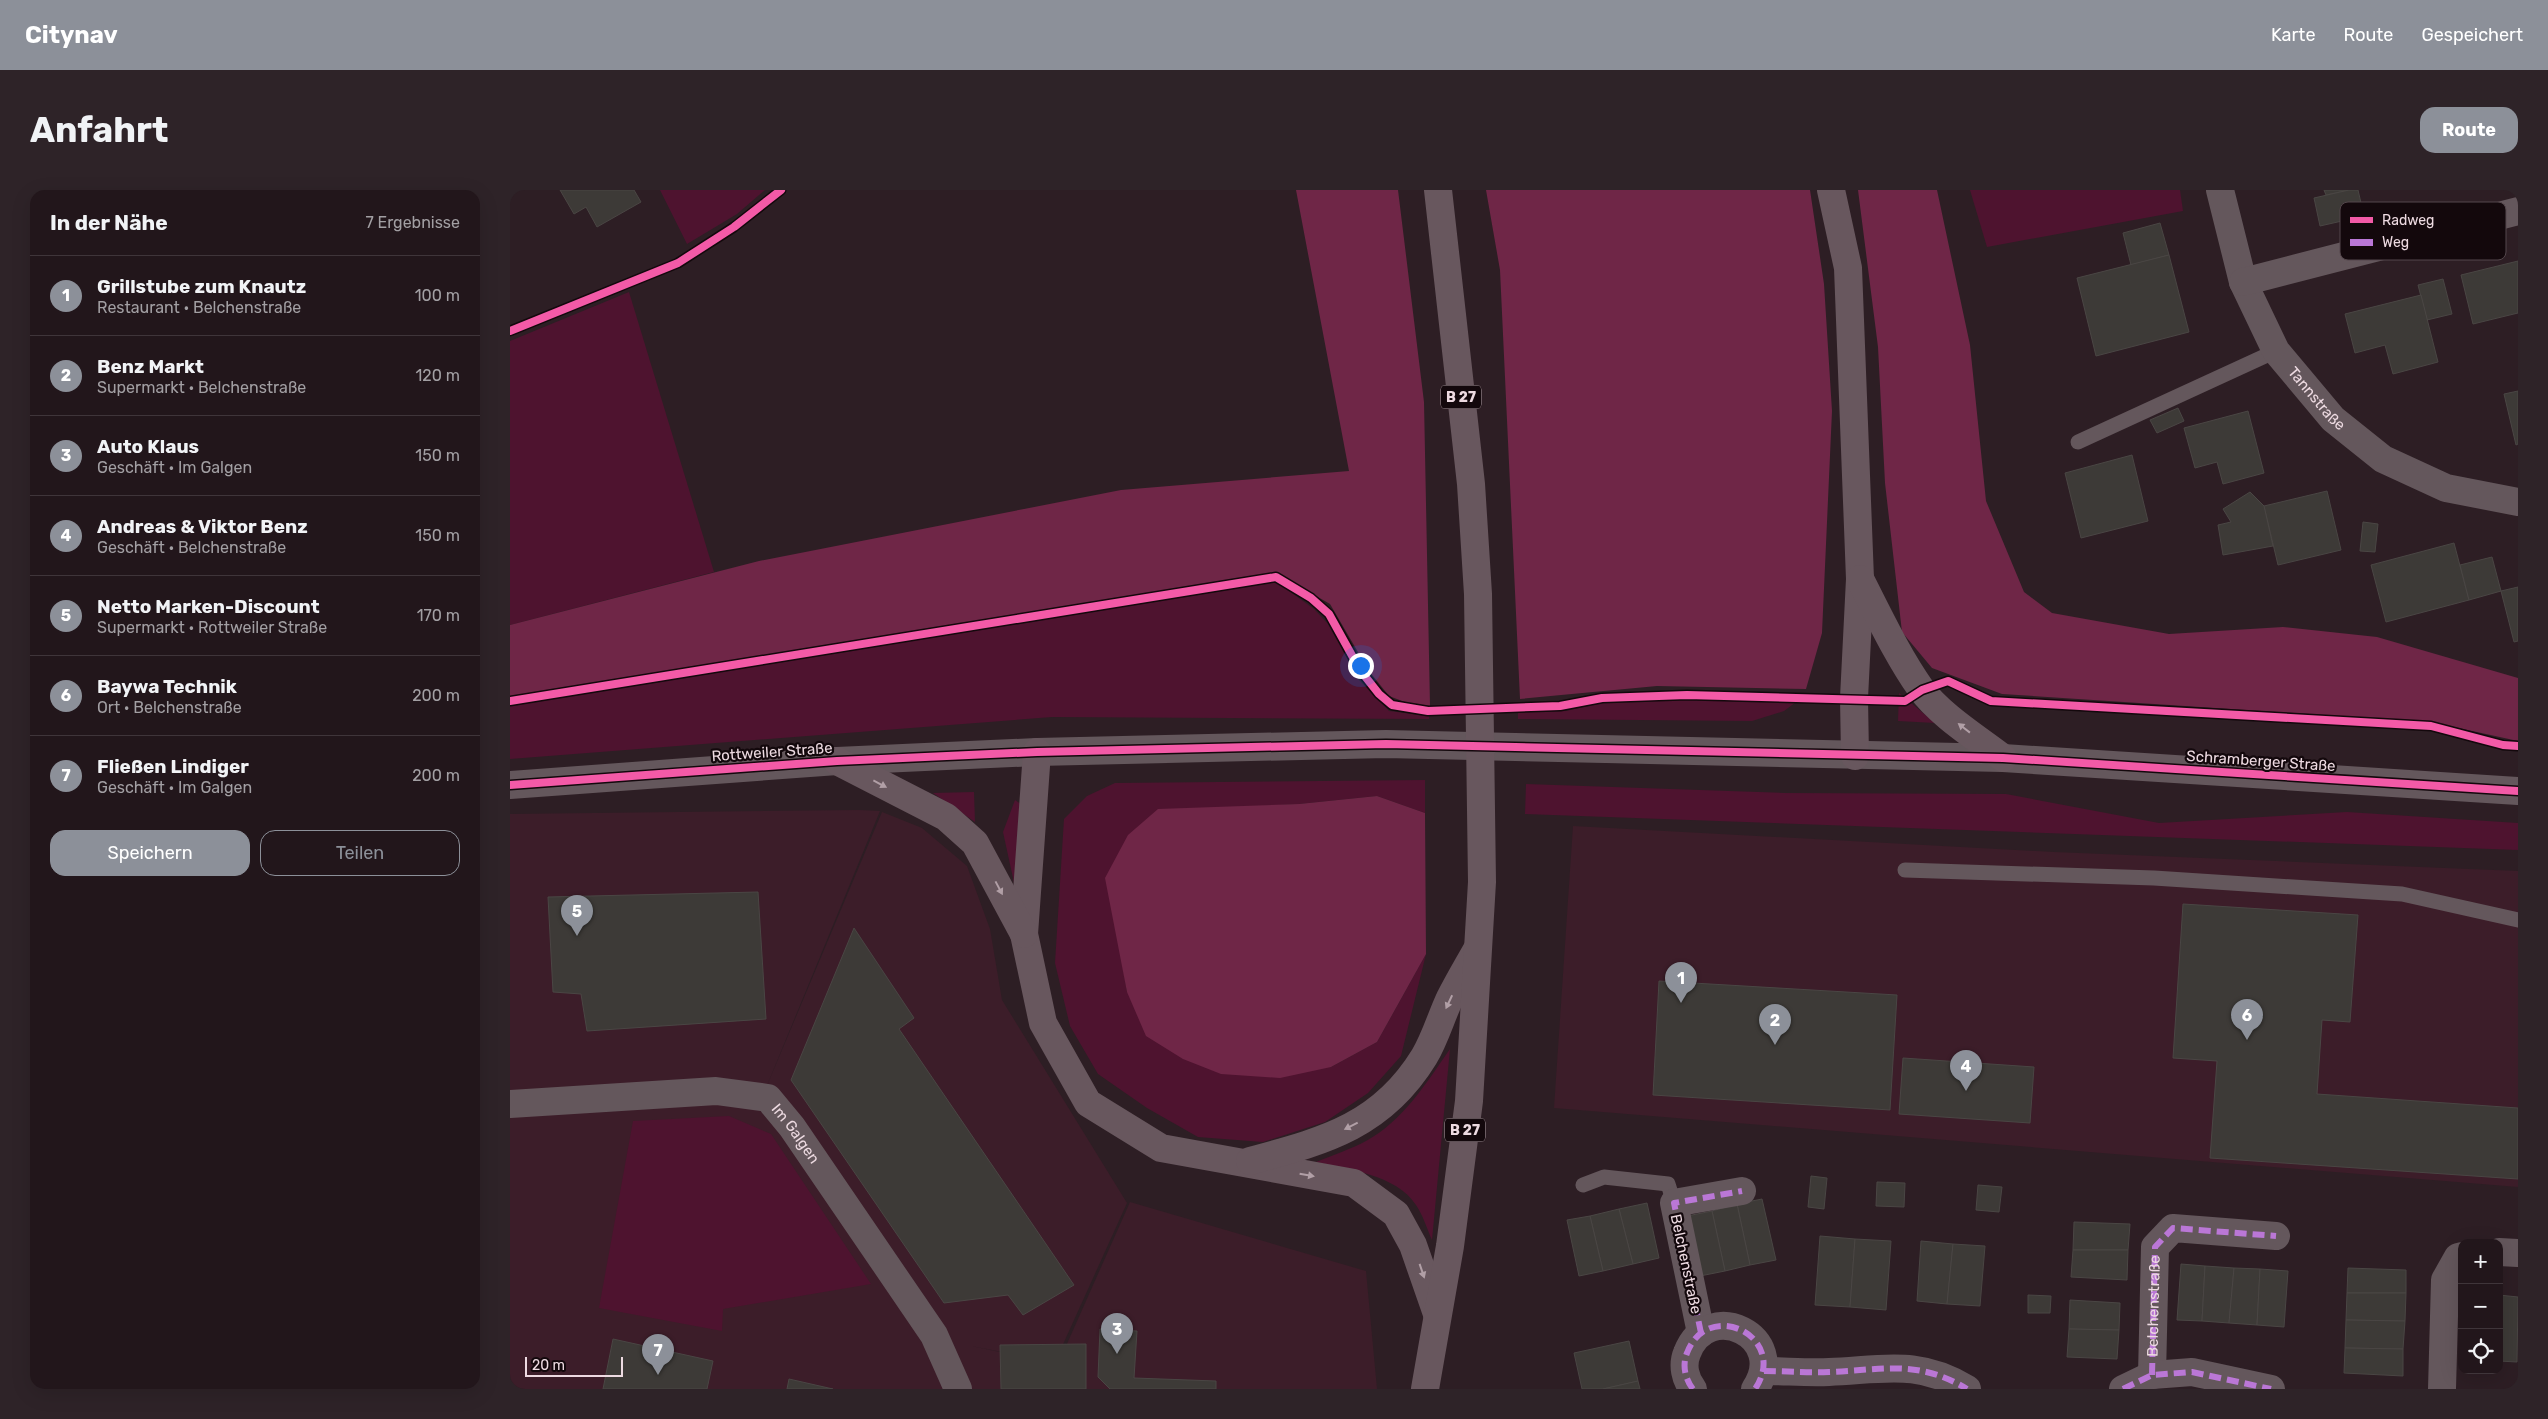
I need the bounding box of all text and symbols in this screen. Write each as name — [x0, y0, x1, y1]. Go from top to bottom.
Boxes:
text: Citynav — [25, 21, 118, 49]
text: Karte — [2271, 24, 2315, 46]
text: Route — [2343, 24, 2393, 46]
text: Gespeichert — [2421, 24, 2523, 46]
button: Route — [2420, 107, 2518, 153]
text: Anfahrt — [30, 109, 168, 151]
legend — [2340, 202, 2506, 260]
text: In der Nähe — [50, 210, 168, 235]
text: Radweg — [2382, 212, 2434, 229]
text: 7 Ergebnisse — [365, 213, 460, 232]
text: Weg — [2382, 234, 2409, 251]
text: Grillstube zum Knautz — [97, 275, 306, 298]
text: 1 — [62, 286, 70, 305]
text: 100 m — [415, 286, 460, 305]
text: Restaurant · Belchenstraße — [97, 298, 301, 317]
text: Benz Markt — [97, 355, 204, 378]
street label: Tannstraße — [2284, 363, 2349, 434]
text: 2 — [61, 366, 71, 385]
text: 120 m — [415, 366, 460, 385]
text: Supermarkt · Belchenstraße — [97, 378, 306, 397]
road number: B 27 — [1441, 386, 1481, 408]
text: Auto Klaus — [97, 435, 199, 458]
text: 3 — [61, 446, 71, 465]
text: 150 m — [415, 446, 460, 465]
text: Geschäft · Im Galgen — [97, 458, 252, 477]
text: Andreas & Viktor Benz — [97, 515, 308, 538]
text: 4 — [61, 526, 71, 545]
text: 150 m — [415, 526, 460, 545]
text: Geschäft · Belchenstraße — [97, 538, 286, 557]
text: Netto Marken-Discount — [97, 595, 320, 618]
text: 5 — [61, 606, 71, 625]
text: 170 m — [417, 606, 460, 625]
text: Supermarkt · Rottweiler Straße — [97, 618, 327, 637]
your location — [1348, 653, 1374, 679]
text: Baywa Technik — [97, 675, 237, 698]
text: 6 — [61, 686, 71, 705]
text: 200 m — [412, 686, 460, 705]
text: Ort · Belchenstraße — [97, 698, 242, 717]
one-way arrow — [1958, 722, 1971, 733]
street label: Rottweiler Straße — [711, 739, 833, 765]
street label: Schramberger Straße — [2186, 747, 2336, 775]
text: Fließen Lindiger — [97, 755, 249, 778]
text: 7 — [61, 766, 71, 785]
text: 200 m — [412, 766, 460, 785]
text: Geschäft · Im Galgen — [97, 778, 252, 797]
one-way arrow — [873, 780, 888, 788]
button: Speichern — [50, 830, 250, 876]
button: Teilen — [260, 830, 460, 876]
one-way arrow — [994, 881, 1003, 894]
pin: 5 — [561, 895, 593, 936]
pin: 1 — [1665, 962, 1697, 1003]
one-way arrow — [1444, 995, 1452, 1009]
pin: 6 — [2231, 999, 2263, 1040]
pin: 2 — [1759, 1004, 1791, 1045]
pin: 4 — [1950, 1050, 1982, 1091]
street label: Im Galgen — [768, 1100, 823, 1167]
road number: B 27 — [1445, 1118, 1485, 1142]
one-way arrow — [1344, 1122, 1358, 1130]
one-way arrow — [1300, 1172, 1316, 1180]
street label: Belchenstraße — [1667, 1212, 1705, 1316]
map controls — [2458, 1239, 2503, 1374]
button: + — [2458, 1239, 2503, 1284]
street label: Belchenstraße — [2143, 1255, 2164, 1357]
one-way arrow — [1418, 1264, 1426, 1279]
button: − — [2458, 1284, 2503, 1329]
pin: 3 — [1101, 1313, 1133, 1354]
button: locate — [2458, 1329, 2503, 1374]
pin: 7 — [642, 1334, 674, 1375]
scale bar — [525, 1354, 622, 1377]
text: 20 m — [532, 1357, 565, 1374]

